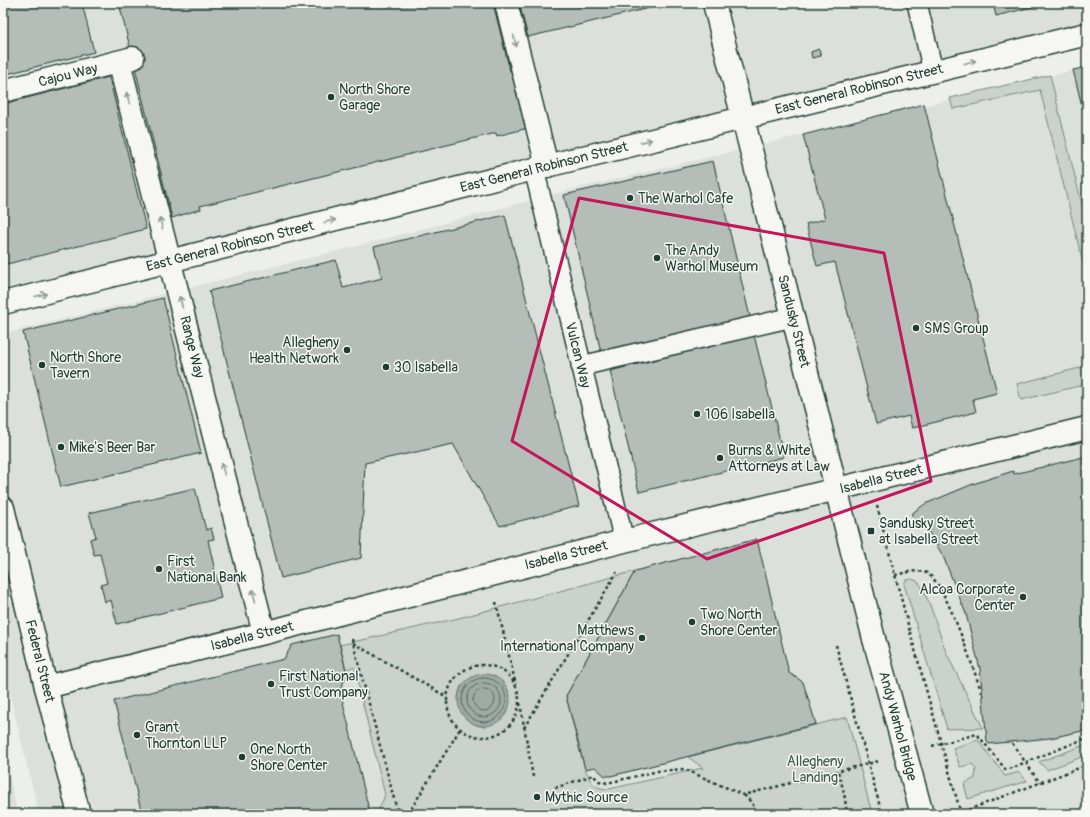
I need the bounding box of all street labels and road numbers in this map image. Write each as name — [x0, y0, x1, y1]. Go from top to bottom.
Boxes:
street label: Cajou Way — [37, 59, 99, 91]
street label: East General Robinson Street — [773, 60, 945, 118]
street label: East General Robinson Street — [458, 138, 630, 196]
street label: East General Robinson Street — [144, 217, 316, 275]
street label: Sandusky Street — [774, 273, 814, 370]
street label: Range Way — [176, 314, 208, 380]
street label: Vulcan Way — [562, 320, 594, 390]
street label: Isabella Street — [838, 460, 924, 497]
street label: Isabella Street — [523, 536, 609, 573]
street label: Isabella Street — [209, 617, 295, 654]
street label: Federal Street — [22, 618, 59, 704]
street label: Andy Warhol Bridge — [875, 669, 921, 783]

